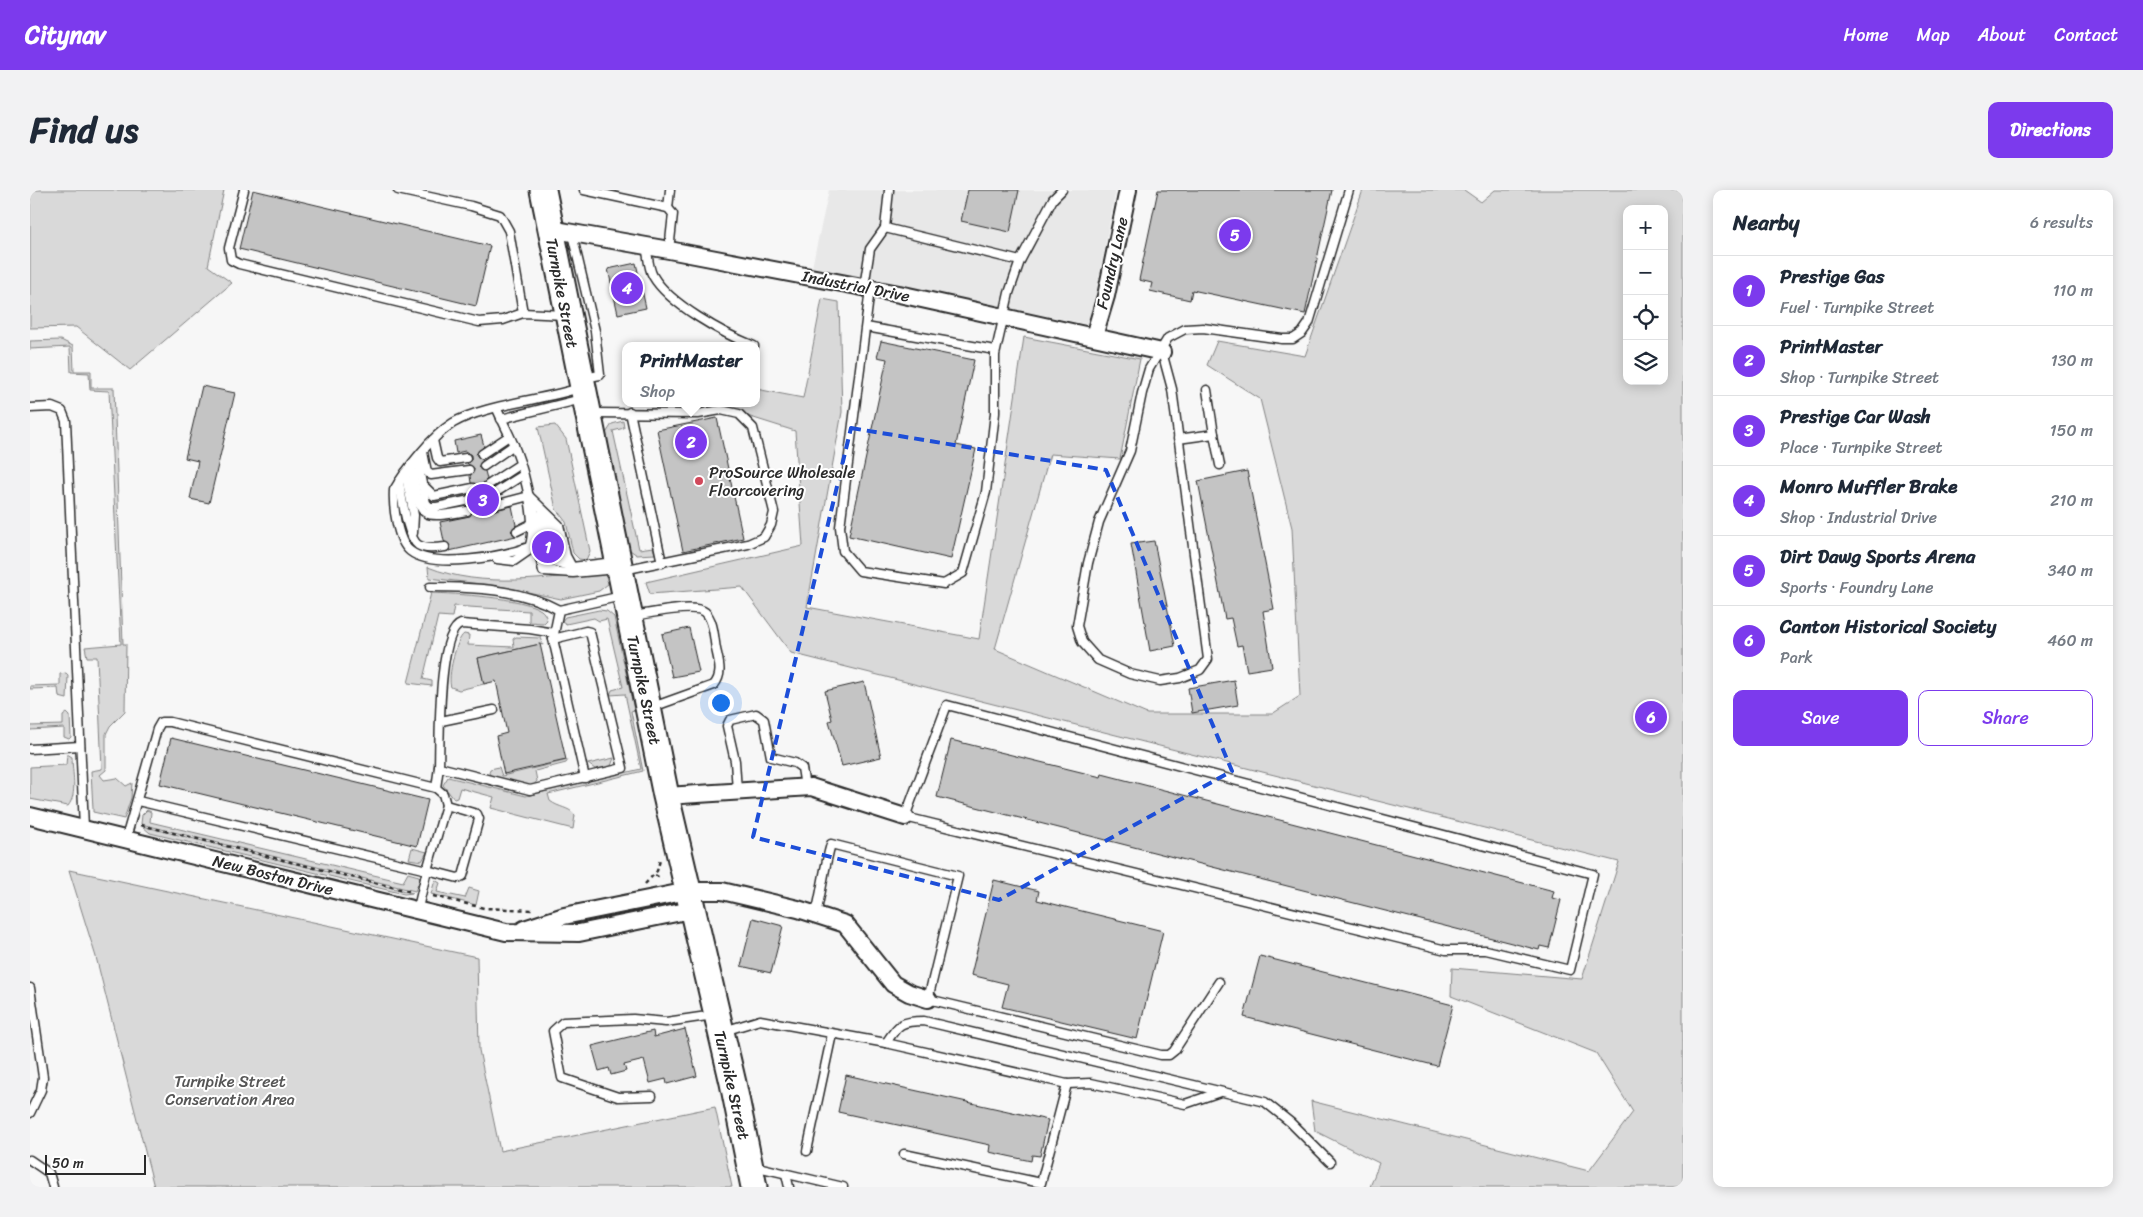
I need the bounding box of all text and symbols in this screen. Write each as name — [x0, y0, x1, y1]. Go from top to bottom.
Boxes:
text: Citynav — [25, 14, 106, 56]
text: Home — [1844, 19, 1889, 51]
text: Map — [1917, 19, 1950, 51]
text: About — [1978, 19, 2026, 51]
text: Contact — [2054, 19, 2118, 51]
text: Find us — [30, 99, 138, 161]
button: Directions — [1988, 102, 2113, 158]
text: Nearby — [1733, 204, 1799, 242]
map controls — [1623, 205, 1668, 385]
button: + — [1623, 205, 1668, 250]
text: 6 results — [2030, 208, 2093, 237]
street label: Foundry Lane — [1087, 214, 1137, 312]
pin: 5 — [1219, 216, 1251, 254]
street label: Turnpike Street — [537, 236, 587, 350]
button: − — [1623, 250, 1668, 295]
text: Prestige Gas — [1780, 260, 1885, 293]
street label: Industrial Drive — [799, 261, 912, 311]
pin: 4 — [611, 269, 643, 307]
text: 1 — [1746, 276, 1752, 305]
text: 110 m — [2053, 276, 2093, 305]
text: Fuel · Turnpike Street — [1780, 293, 1934, 322]
button: locate — [1623, 295, 1668, 340]
text: PrintMaster — [1780, 330, 1882, 363]
button: layers — [1623, 340, 1668, 385]
popup — [622, 342, 760, 407]
text: PrintMaster — [640, 344, 742, 377]
text: 2 — [1744, 346, 1754, 375]
text: 130 m — [2051, 346, 2093, 375]
text: Shop · Turnpike Street — [1780, 363, 1939, 392]
text: Shop — [640, 377, 675, 406]
text: Prestige Car Wash — [1780, 400, 1931, 433]
text: 3 — [1745, 416, 1753, 445]
text: 150 m — [2050, 416, 2093, 445]
pin: 2 — [675, 423, 707, 461]
text: Place · Turnpike Street — [1780, 433, 1943, 462]
place label: ProSource Wholesale Floorcovering — [709, 458, 856, 505]
text: Monro Muffler Brake — [1780, 470, 1958, 503]
marker: ProSource Wholesale Floorcovering — [693, 475, 705, 487]
pin: 3 — [467, 481, 499, 519]
text: 4 — [1744, 486, 1754, 515]
text: 210 m — [2050, 486, 2093, 515]
text: Shop · Industrial Drive — [1780, 503, 1937, 532]
pin: 1 — [532, 528, 564, 566]
text: Dirt Dawg Sports Arena — [1780, 540, 1975, 573]
text: 5 — [1744, 556, 1754, 585]
text: 340 m — [2048, 556, 2093, 585]
text: Sports · Foundry Lane — [1780, 573, 1933, 602]
text: Canton Historical Society — [1780, 610, 1996, 643]
text: 6 — [1744, 626, 1754, 655]
text: 460 m — [2047, 626, 2093, 655]
street label: Turnpike Street — [618, 632, 670, 748]
text: Park — [1780, 643, 1813, 672]
your location — [708, 690, 734, 716]
button: Save — [1733, 690, 1908, 746]
button: Share — [1918, 690, 2093, 746]
pin: 6 — [1635, 698, 1667, 736]
street label: New Boston Drive — [210, 846, 336, 904]
street label: Turnpike Street — [705, 1027, 759, 1143]
park label: Turnpike Street Conservation Area — [165, 1067, 295, 1114]
text: 50 m — [52, 1151, 84, 1176]
scale bar — [45, 1152, 146, 1175]

